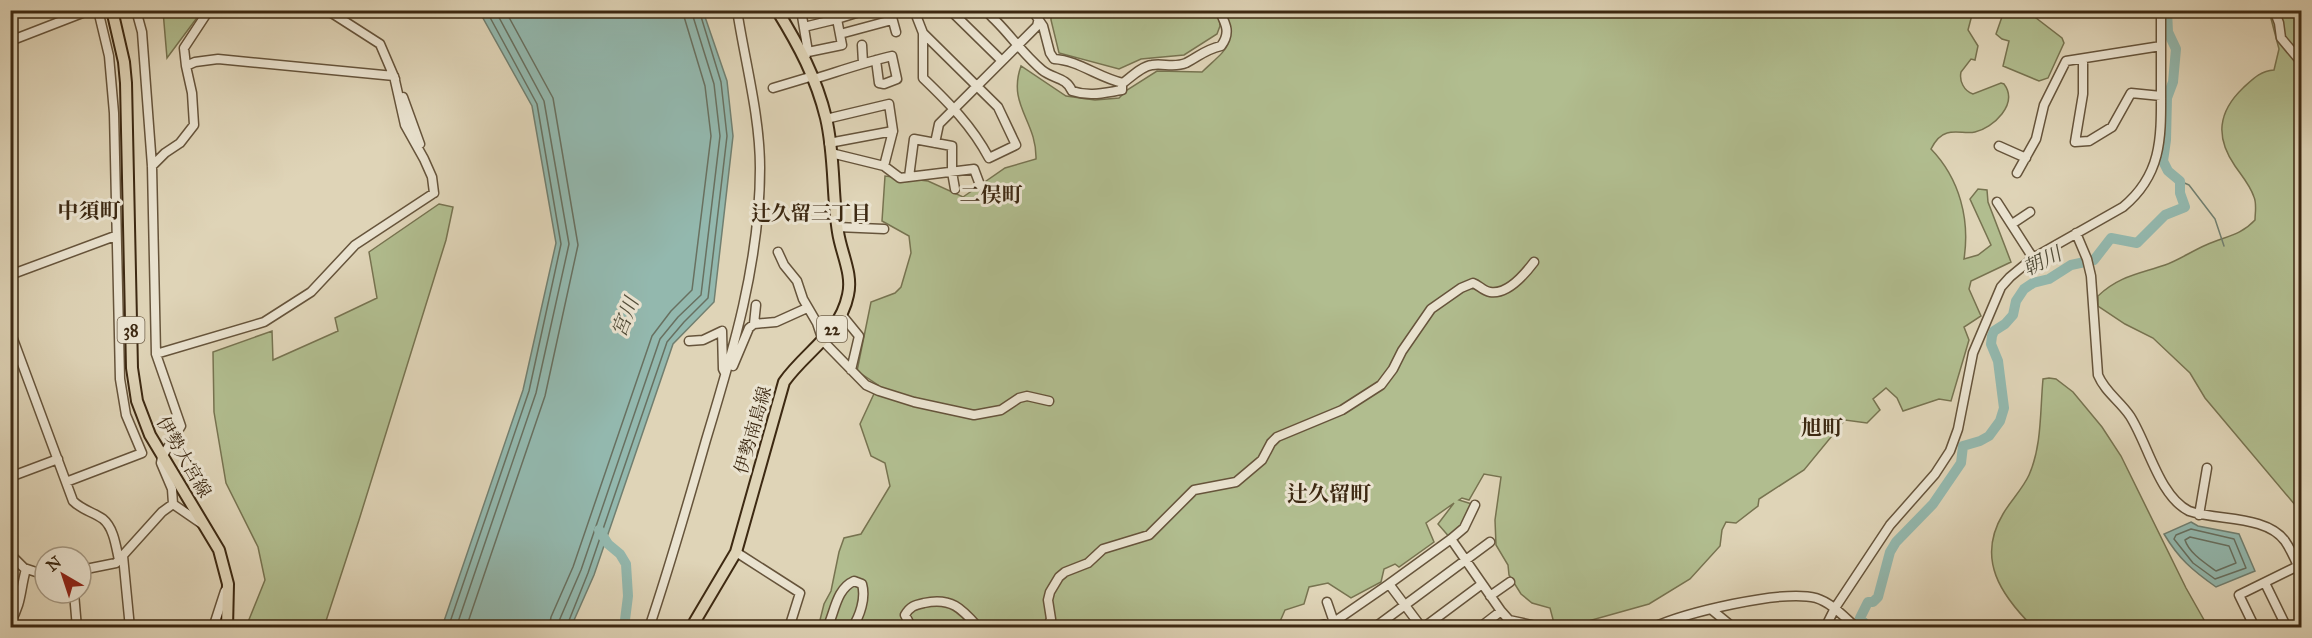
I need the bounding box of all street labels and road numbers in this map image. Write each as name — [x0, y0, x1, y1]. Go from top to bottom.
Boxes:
road number: 22 — [817, 316, 847, 342]
road number: 38 — [118, 317, 144, 343]
street label: 伊勢南島線 — [730, 384, 776, 476]
street label: 伊勢大宮線 — [152, 413, 216, 501]

